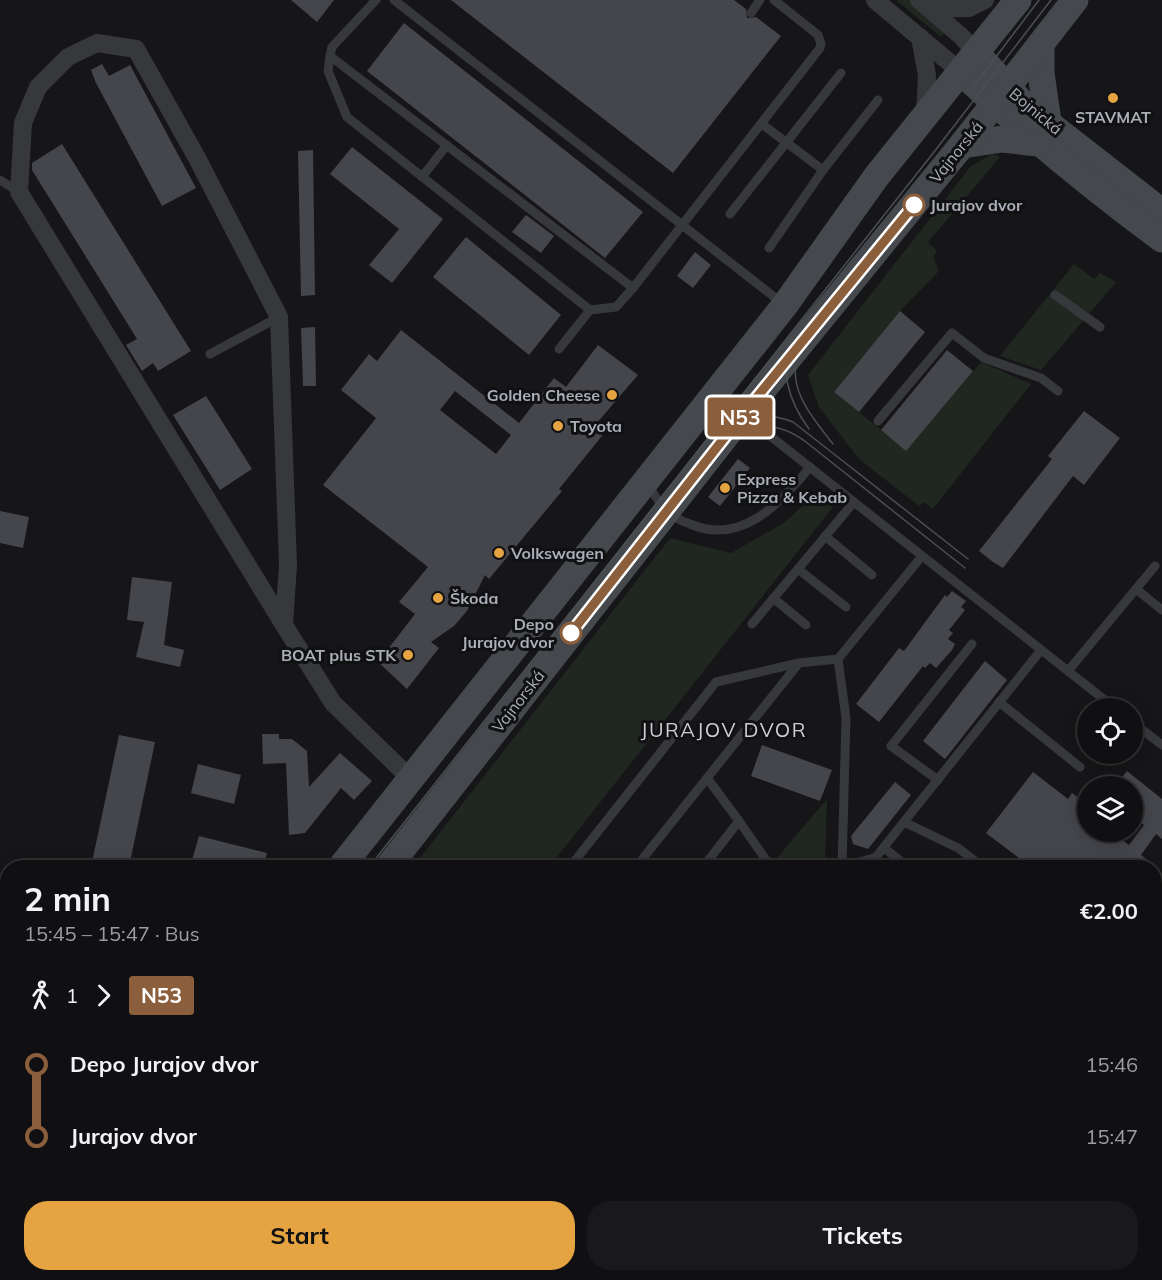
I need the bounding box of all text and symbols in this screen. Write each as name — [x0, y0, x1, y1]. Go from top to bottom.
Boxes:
street label: Bojnická — [1006, 83, 1066, 139]
marker: STAVMAT — [1106, 91, 1120, 105]
place label: STAVMAT — [1075, 107, 1151, 127]
street label: Vajnorská — [925, 117, 987, 187]
marker: Jurajov dvor — [903, 194, 925, 216]
place label: Jurajov dvor — [930, 195, 1023, 215]
place label: Golden Cheese — [487, 385, 600, 405]
marker: Golden Cheese — [605, 388, 619, 402]
line badge: N53 — [706, 398, 774, 436]
text: N53 — [719, 404, 761, 430]
place label: Toyota — [570, 416, 622, 436]
marker: Toyota — [551, 419, 565, 433]
place label: Express Pizza & Kebab — [737, 469, 847, 507]
marker: Express Pizza & Kebab — [718, 481, 732, 495]
place label: Volkswagen — [510, 543, 604, 563]
marker: Volkswagen — [492, 546, 506, 560]
place label: Škoda — [450, 588, 498, 608]
marker: Škoda — [431, 591, 445, 605]
place label: Depo Jurajov dvor — [462, 614, 555, 652]
marker: Depo Jurajov dvor — [560, 622, 582, 644]
place label: BOAT plus STK — [281, 645, 397, 665]
marker: BOAT plus STK — [401, 648, 415, 662]
street label: Vajnorská — [487, 666, 549, 736]
map controls — [1077, 698, 1143, 842]
button: locate — [1077, 698, 1143, 764]
district label: JURAJOV DVOR — [641, 717, 807, 742]
button: layers — [1077, 776, 1143, 842]
text: 2 min — [24, 878, 111, 919]
text: €2.00 — [1080, 897, 1138, 925]
text: 15:45 – 15:47 · Bus — [24, 921, 200, 946]
icon: walk — [24, 979, 57, 1012]
icon: forward — [87, 979, 120, 1012]
text: N53 — [141, 982, 182, 1008]
text: 1 — [66, 983, 78, 1008]
text: Depo Jurajov dvor — [70, 1050, 258, 1078]
text: 15:46 — [1085, 1052, 1138, 1077]
text: Jurajov dvor — [70, 1122, 197, 1150]
text: 15:47 — [1085, 1124, 1138, 1149]
button: Start — [24, 1201, 575, 1270]
button: Tickets — [587, 1201, 1138, 1270]

